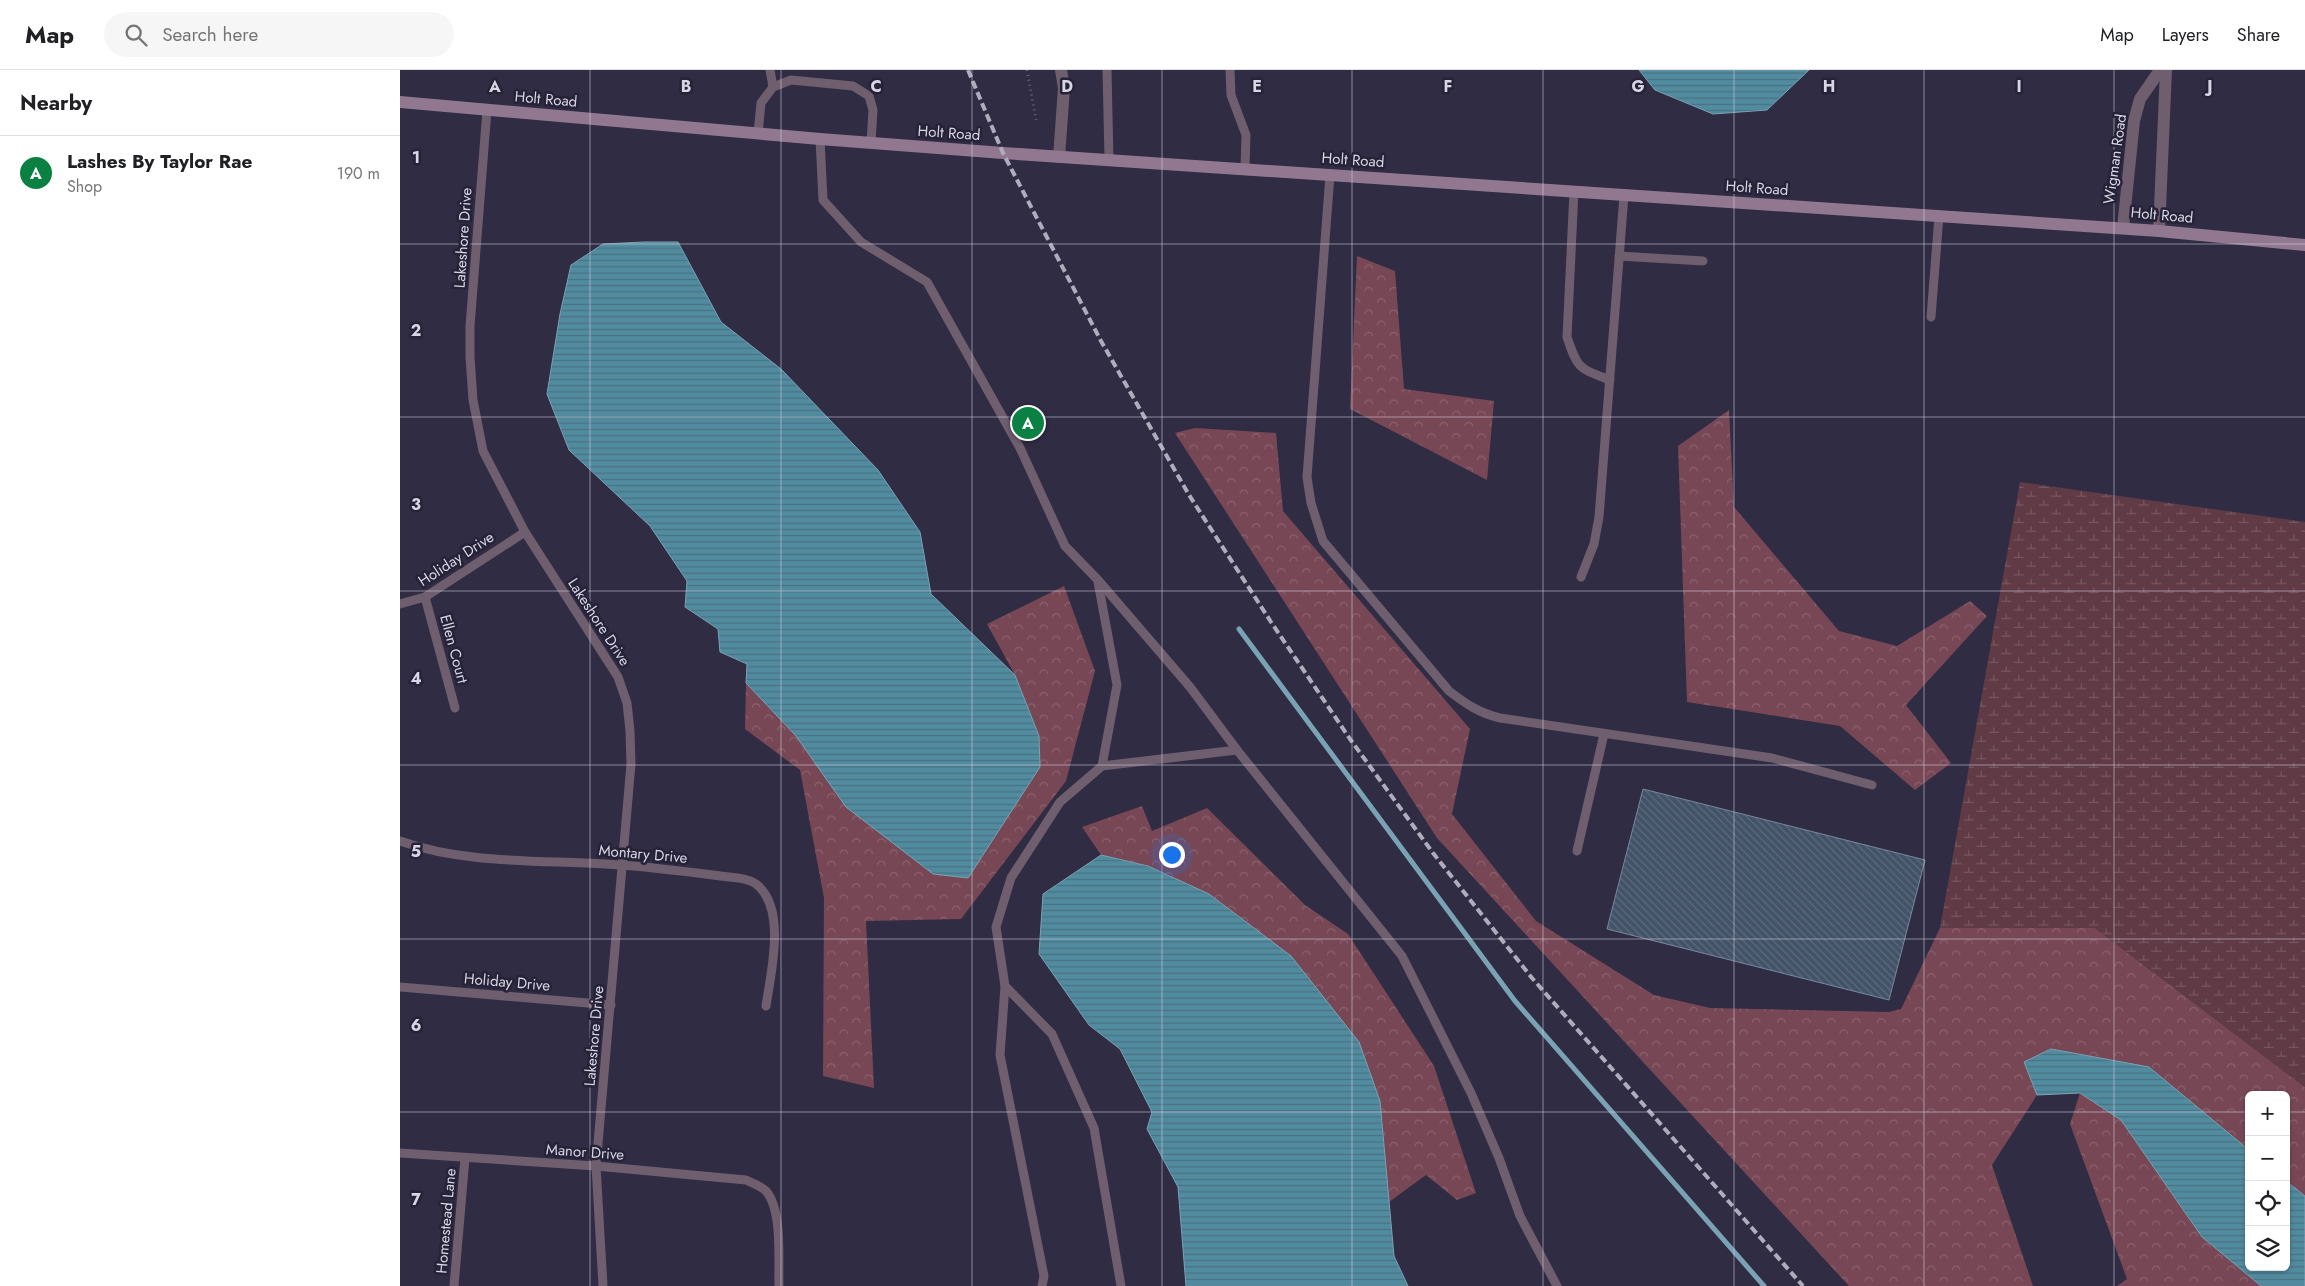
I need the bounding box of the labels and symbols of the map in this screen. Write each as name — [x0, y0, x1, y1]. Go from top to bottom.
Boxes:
text: A — [488, 75, 501, 98]
text: B — [681, 75, 691, 98]
text: C — [870, 75, 882, 98]
text: D — [1061, 75, 1073, 98]
text: E — [1252, 75, 1262, 98]
text: F — [1444, 75, 1452, 98]
text: G — [1631, 75, 1645, 98]
text: H — [1823, 75, 1835, 98]
text: I — [2016, 75, 2022, 98]
text: J — [2204, 75, 2213, 98]
street label: Holt Road — [514, 85, 578, 113]
street label: Wigman Road — [2098, 112, 2132, 206]
street label: Holt Road — [917, 120, 981, 146]
text: 1 — [412, 146, 420, 169]
street label: Holt Road — [1321, 147, 1385, 173]
street label: Holt Road — [1725, 175, 1789, 201]
street label: Lakeshore Drive — [449, 187, 478, 289]
street label: Holt Road — [2130, 201, 2194, 229]
text: 2 — [411, 319, 421, 342]
pin: A — [1012, 404, 1044, 442]
text: 3 — [411, 493, 421, 516]
street label: Holiday Drive — [414, 526, 498, 592]
street label: Lakeshore Drive — [562, 574, 636, 670]
street label: Ellen Court — [434, 612, 474, 686]
text: 4 — [410, 667, 422, 690]
street label: Montary Drive — [598, 839, 689, 869]
text: 5 — [411, 840, 421, 863]
your location — [1159, 842, 1185, 868]
street label: Holiday Drive — [463, 967, 551, 997]
street label: Lakeshore Drive — [579, 985, 609, 1087]
text: 6 — [411, 1014, 421, 1037]
street label: Manor Drive — [545, 1138, 625, 1166]
street label: Homestead Lane — [430, 1167, 462, 1275]
text: 7 — [411, 1188, 421, 1211]

